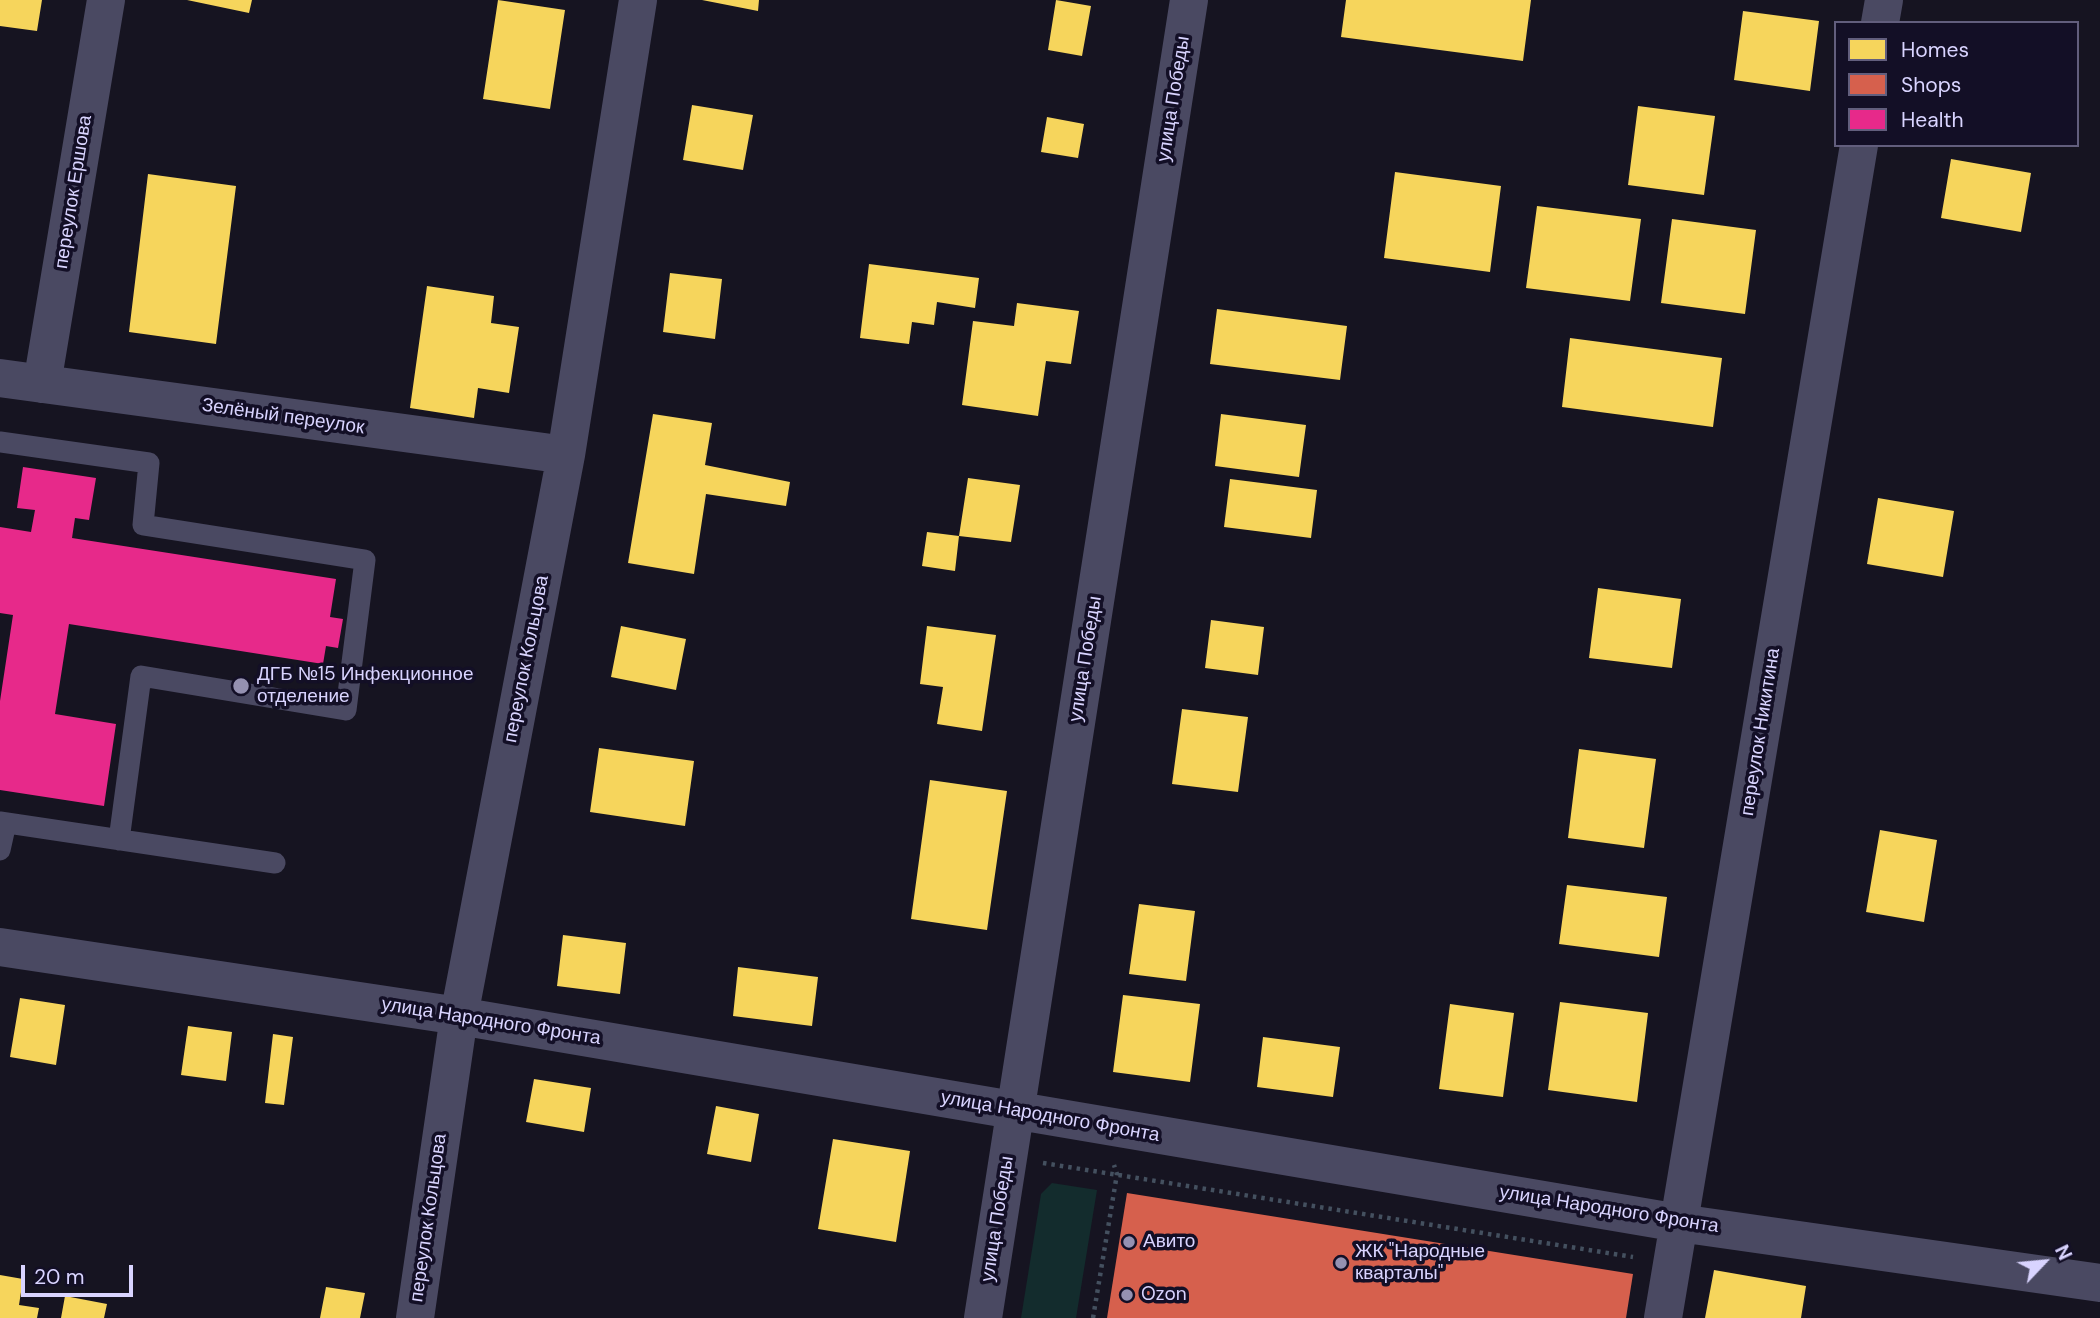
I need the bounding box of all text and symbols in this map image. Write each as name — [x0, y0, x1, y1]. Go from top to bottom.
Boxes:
legend — [1834, 21, 2079, 147]
street label: улица Победы — [1153, 34, 1195, 164]
text: Homes — [1901, 36, 1969, 64]
text: Shops — [1901, 71, 1961, 99]
text: Health — [1901, 106, 1964, 134]
street label: переулок Ершова — [51, 113, 97, 271]
street label: Зелёный переулок — [200, 394, 366, 440]
street label: переулок Кольцова — [500, 573, 554, 745]
street label: улица Победы — [1065, 594, 1107, 724]
street label: переулок Никитина — [1736, 646, 1786, 818]
place label: ДГБ №15 Инфекционное отделение — [257, 664, 473, 708]
marker: ДГБ №15 Инфекционное отделение — [231, 676, 251, 696]
street label: улица Народного Фронта — [380, 993, 602, 1051]
street label: улица Народного Фронта — [939, 1087, 1161, 1147]
street label: переулок Кольцова — [406, 1132, 452, 1304]
street label: улица Победы — [977, 1154, 1019, 1284]
street label: улица Народного Фронта — [1498, 1181, 1720, 1239]
north arrow — [2009, 1227, 2079, 1297]
place label: Авито — [1143, 1231, 1195, 1253]
marker: Авито — [1121, 1234, 1137, 1250]
place label: ЖК "Народные кварталы" — [1355, 1241, 1485, 1285]
text: N — [2049, 1241, 2078, 1264]
scale bar — [24, 1252, 136, 1296]
marker: ЖК "Народные кварталы" — [1333, 1255, 1349, 1271]
text: 20 m — [34, 1263, 85, 1291]
place label: Ozon — [1141, 1284, 1187, 1306]
marker: Ozon — [1119, 1287, 1135, 1303]

